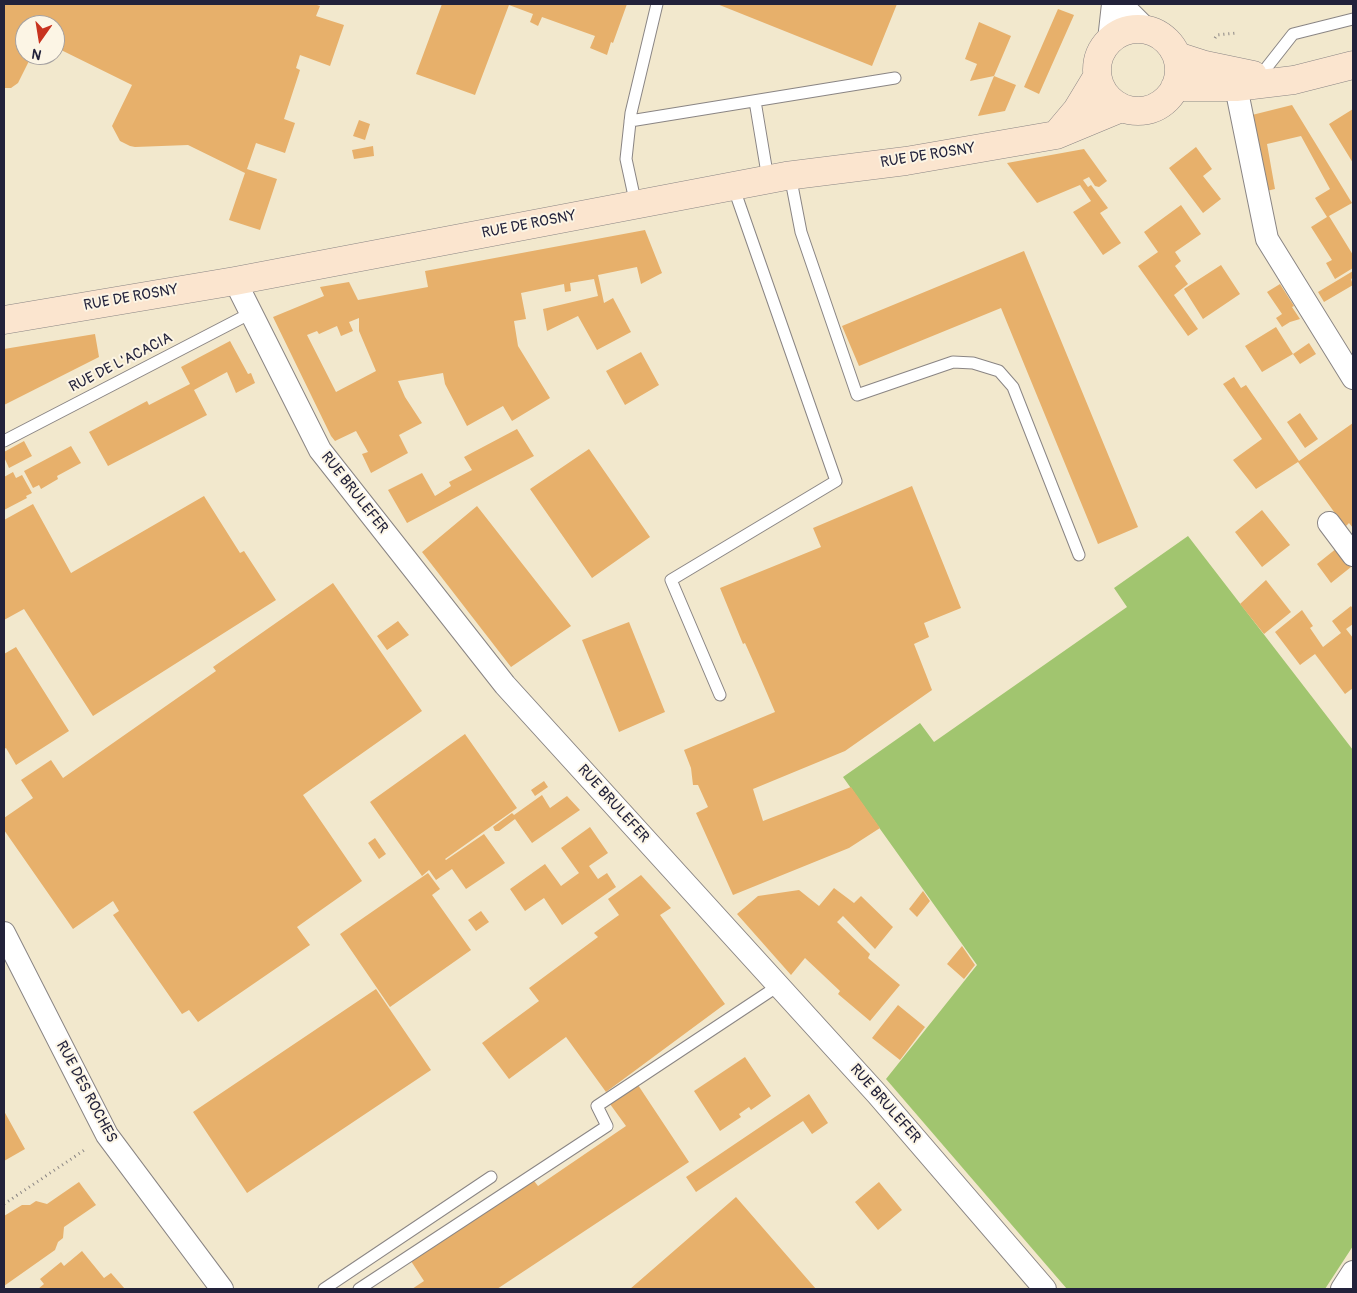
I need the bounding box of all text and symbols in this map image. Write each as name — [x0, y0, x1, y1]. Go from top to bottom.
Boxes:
north arrow — [15, 15, 65, 65]
text: N — [30, 45, 43, 63]
street label: RUE DE ROSNY — [879, 140, 977, 172]
street label: RUE DE ROSNY — [480, 207, 578, 243]
street label: RUE DE ROSNY — [82, 281, 180, 315]
street label: RUE DE L'ACACIA — [66, 329, 176, 397]
street label: RUE BRULEFER — [317, 449, 391, 537]
street label: RUE BRULEFER — [573, 761, 653, 847]
street label: RUE DES ROCHES — [52, 1038, 120, 1146]
street label: RUE BRULEFER — [846, 1061, 924, 1147]

